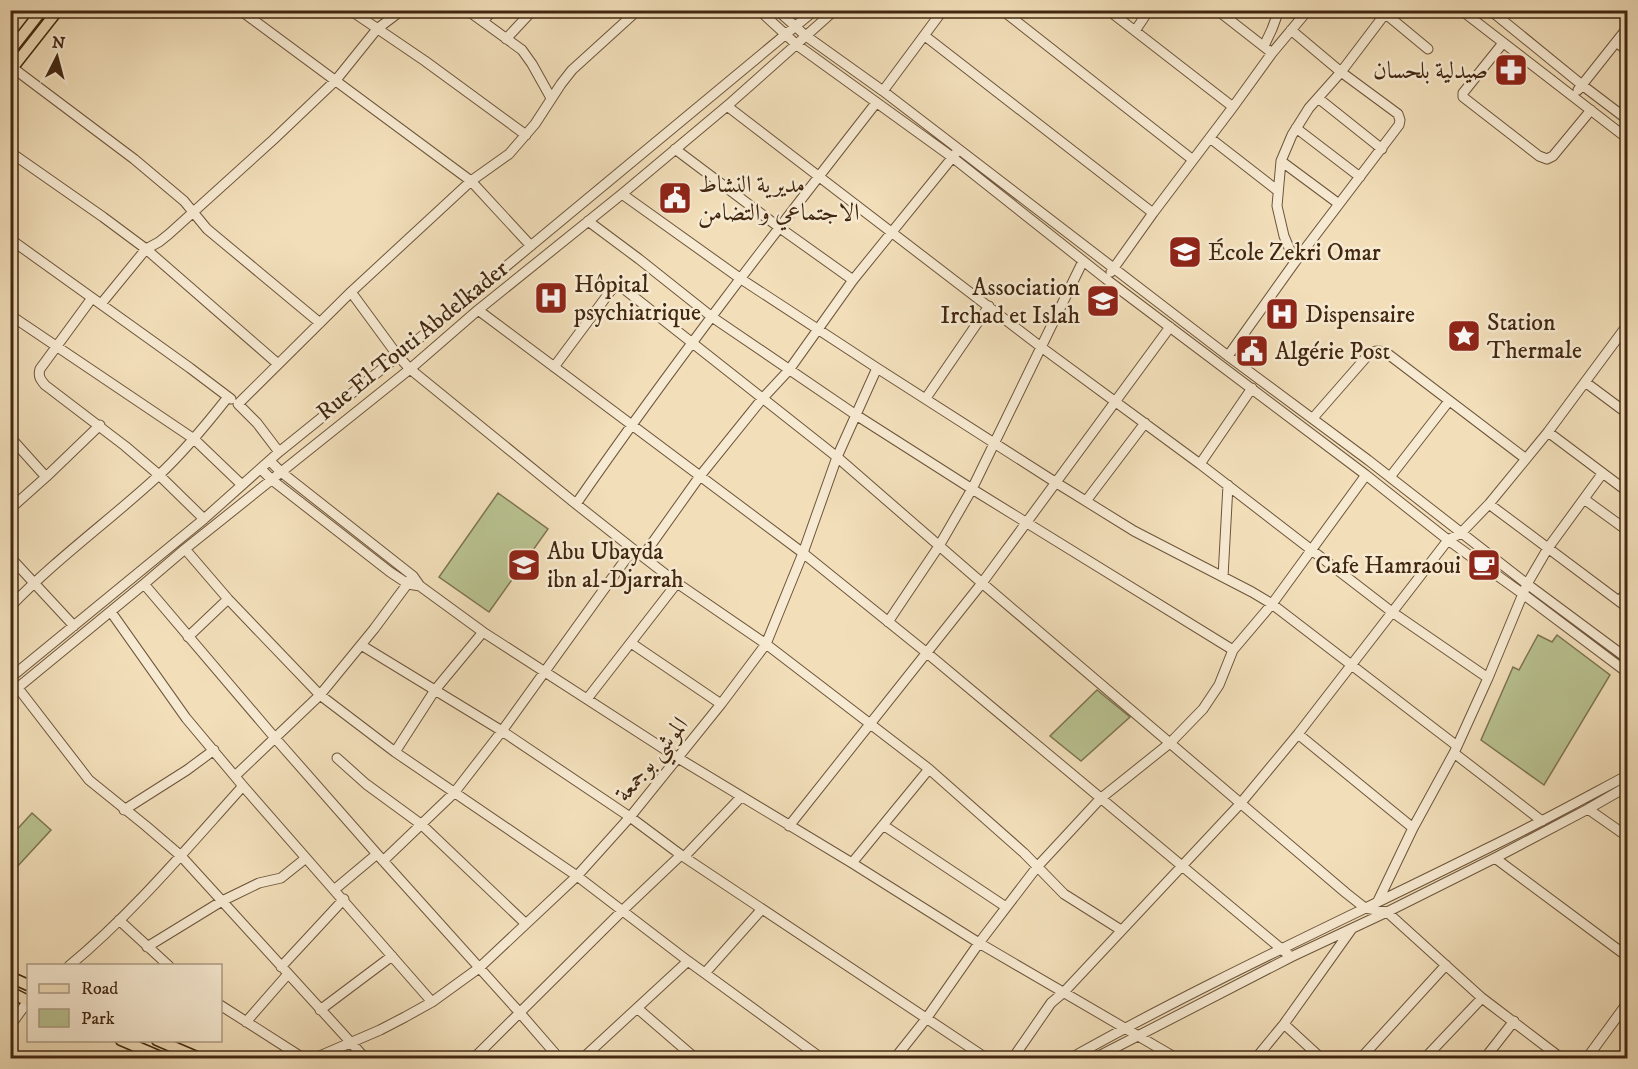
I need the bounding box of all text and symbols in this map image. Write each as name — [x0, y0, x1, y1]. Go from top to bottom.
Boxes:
north arrow — [27, 27, 87, 87]
text: N — [51, 32, 66, 54]
pharmacy icon: صيدلية بلحسان — [1493, 52, 1529, 88]
place label: صيدلية بلحسان — [1373, 56, 1488, 86]
place label: مديرية النشاط الاجتماعي والتضامن — [698, 170, 859, 231]
public building icon: مديرية النشاط الاجتماعي والتضامن — [657, 180, 693, 216]
school or university icon: École Zekri Omar — [1167, 234, 1203, 270]
place label: École Zekri Omar — [1208, 238, 1381, 268]
street label: Rue El Touti Abdelkader — [311, 254, 515, 427]
place label: Hôpital psychiatrique — [573, 270, 701, 328]
place label: Association Irchad et Islah — [940, 273, 1080, 331]
hospital icon: Hôpital psychiatrique — [533, 280, 569, 316]
school or university icon: Association Irchad et Islah — [1085, 283, 1121, 319]
hospital icon: Dispensaire — [1264, 296, 1300, 332]
place label: Dispensaire — [1305, 300, 1415, 330]
place label: Station Thermale — [1487, 308, 1582, 366]
place icon: Station Thermale — [1446, 318, 1482, 354]
public building icon: Algérie Post — [1234, 333, 1270, 369]
place label: Algérie Post — [1275, 337, 1390, 367]
place label: Abu Ubayda ibn al-Djarrah — [547, 537, 684, 595]
school or university icon: Abu Ubayda ibn al-Djarrah — [506, 547, 542, 583]
cafe icon: Cafe Hamraoui — [1466, 547, 1502, 583]
place label: Cafe Hamraoui — [1315, 551, 1461, 581]
street label: الموشي بوجمعة — [608, 711, 700, 812]
legend — [27, 964, 222, 1042]
text: Road — [81, 978, 118, 1000]
text: Park — [81, 1008, 115, 1030]

